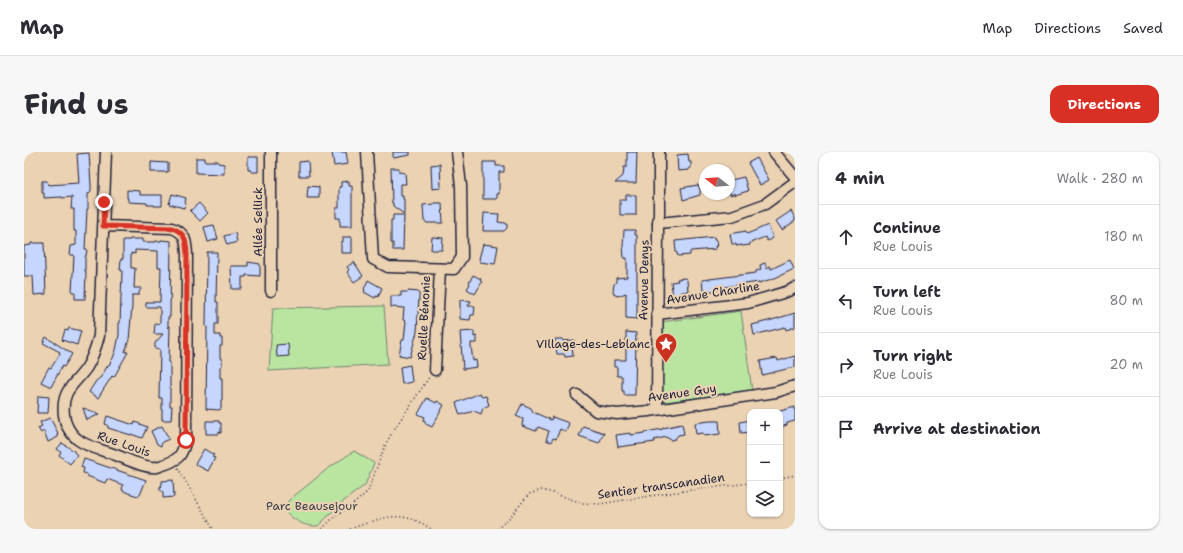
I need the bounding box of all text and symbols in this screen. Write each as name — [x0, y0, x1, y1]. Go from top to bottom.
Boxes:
text: Map — [20, 15, 64, 40]
text: Map — [983, 19, 1013, 37]
text: Directions — [1035, 19, 1101, 37]
text: Saved — [1123, 19, 1163, 37]
text: Find us — [24, 85, 129, 123]
button: Directions — [1050, 85, 1159, 123]
north arrow — [699, 164, 735, 200]
text: 4 min — [835, 167, 885, 189]
text: Walk · 280 m — [1057, 170, 1143, 187]
street label: Allée Sellick — [250, 187, 266, 257]
route end — [95, 193, 113, 211]
text: Continue — [873, 218, 941, 238]
icon: ahead — [835, 226, 857, 248]
text: 180 m — [1104, 228, 1143, 245]
text: Rue Louis — [873, 238, 933, 255]
street label: Avenue Denys — [635, 239, 653, 321]
street label: Ruelle Bénonie — [414, 275, 434, 361]
street label: Avenue Charline — [665, 278, 761, 308]
text: Turn left — [873, 282, 941, 302]
icon: left — [835, 290, 857, 312]
text: 80 m — [1109, 292, 1143, 309]
text: Rue Louis — [873, 302, 933, 319]
place icon: Village-des-Leblanc — [653, 331, 679, 364]
place label: Village-des-Leblanc — [536, 336, 650, 352]
text: Turn right — [873, 346, 953, 366]
icon: right — [835, 354, 857, 376]
text: 20 m — [1110, 356, 1143, 373]
text: Rue Louis — [873, 366, 933, 383]
street label: Avenue Guy — [647, 380, 718, 406]
map controls — [747, 409, 783, 517]
button: + — [747, 409, 783, 445]
icon: arrive — [835, 418, 857, 440]
text: Arrive at destination — [873, 419, 1041, 439]
street label: Rue Louis — [95, 427, 153, 461]
route start — [177, 431, 195, 449]
button: − — [747, 445, 783, 481]
street label: Sentier transcanadien — [596, 469, 726, 503]
button: layers — [747, 481, 783, 517]
park label: Parc Beausejour — [266, 498, 358, 514]

